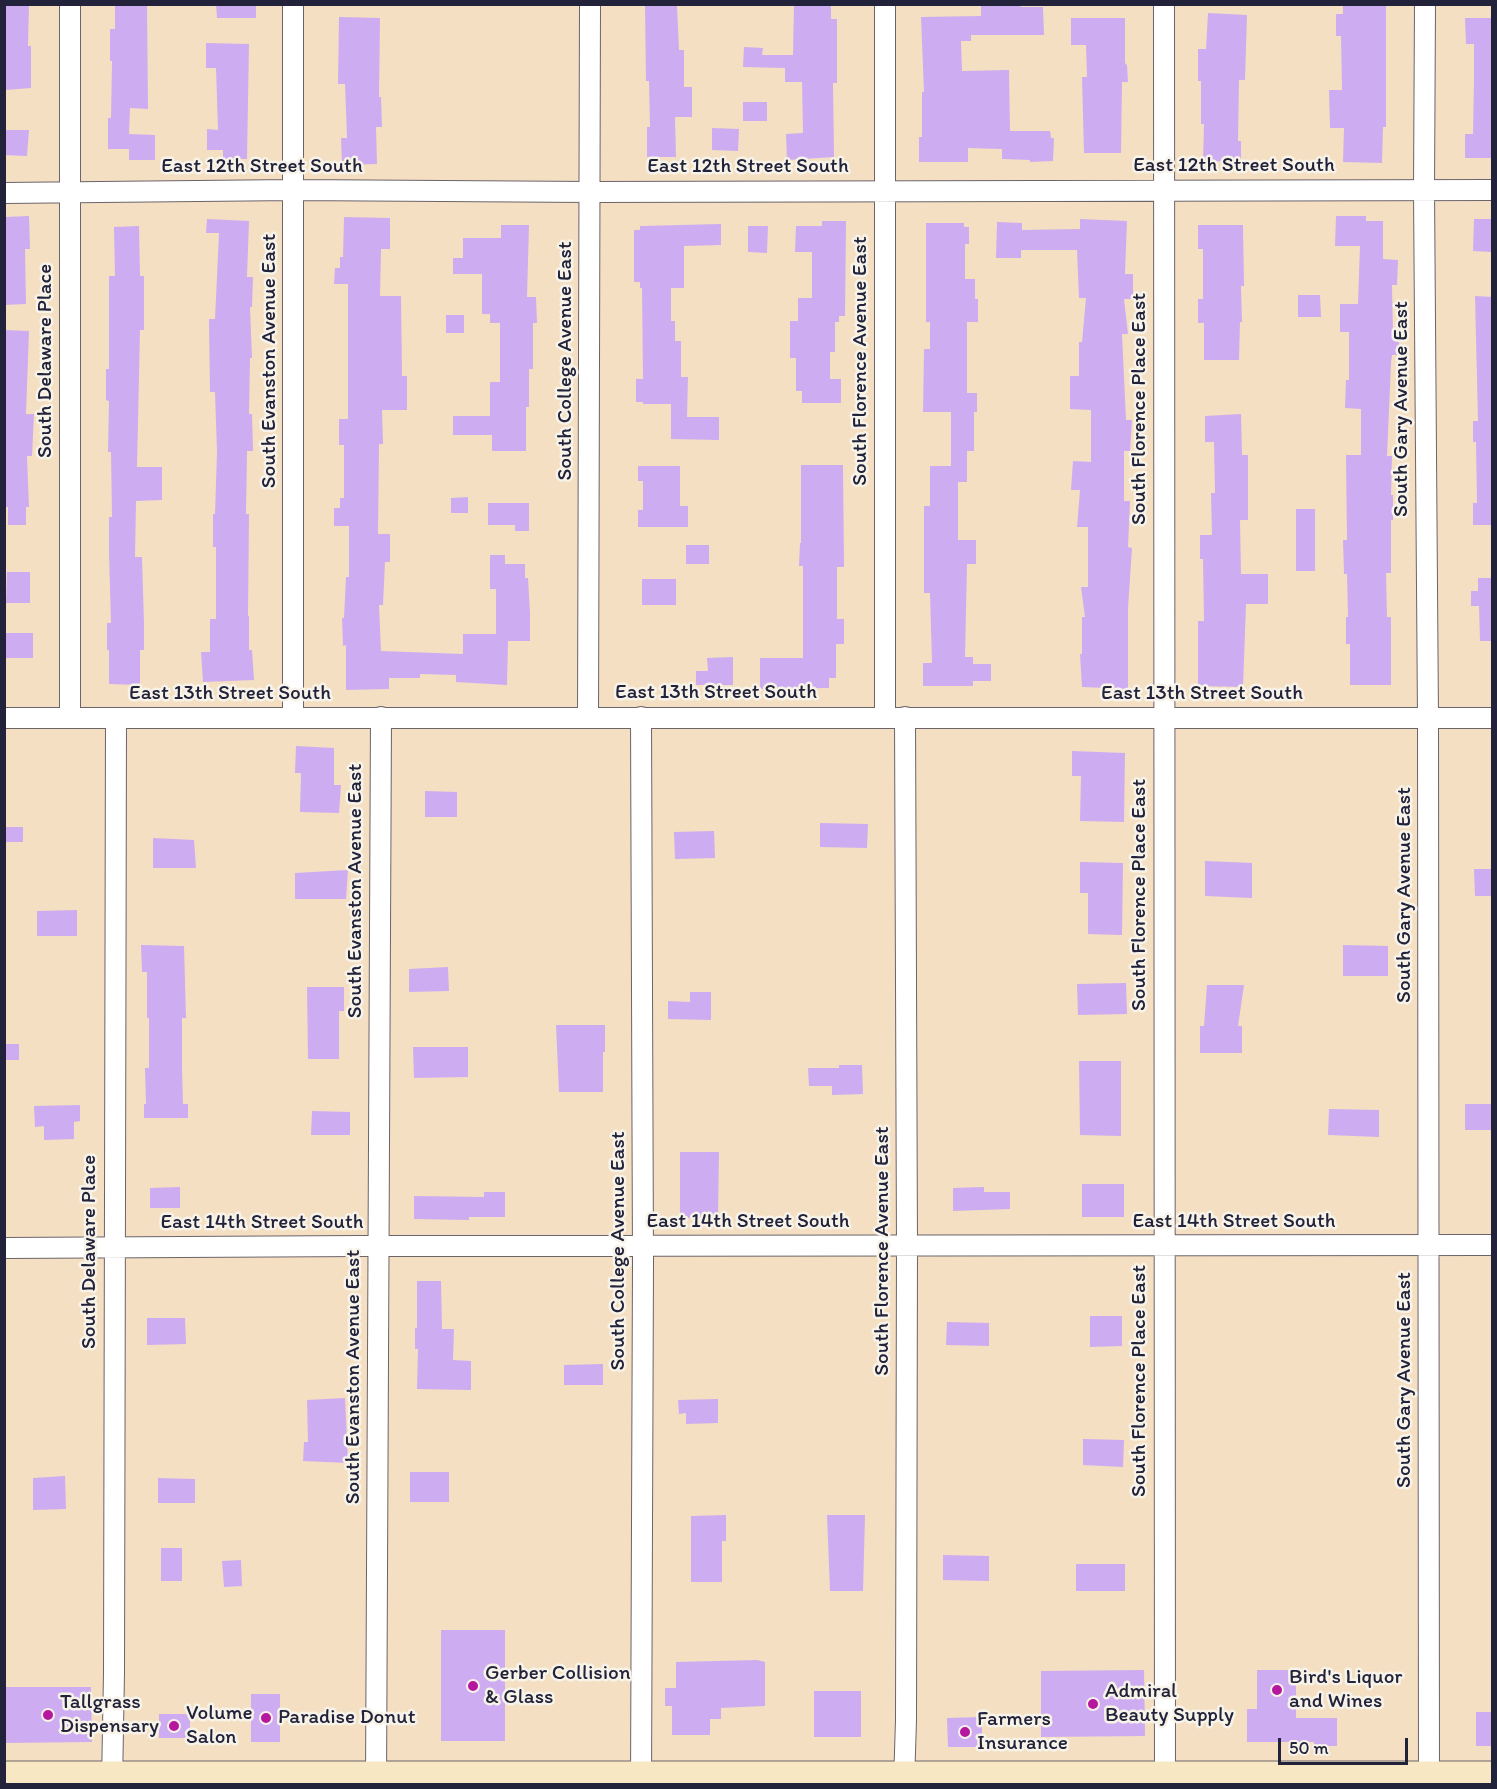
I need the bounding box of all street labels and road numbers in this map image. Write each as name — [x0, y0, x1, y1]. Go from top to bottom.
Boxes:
street label: East 12th Street South — [1133, 153, 1335, 179]
street label: East 12th Street South — [161, 154, 363, 180]
street label: East 12th Street South — [647, 154, 849, 180]
street label: South Evanston Avenue East — [257, 234, 283, 488]
street label: South Florence Avenue East — [848, 236, 874, 486]
street label: South College Avenue East — [553, 241, 579, 481]
street label: South Delaware Place — [33, 264, 59, 458]
street label: South Florence Place East — [1127, 293, 1153, 525]
street label: South Gary Avenue East — [1389, 301, 1415, 517]
street label: East 13th Street South — [615, 680, 817, 706]
street label: East 13th Street South — [129, 681, 331, 707]
street label: East 13th Street South — [1101, 681, 1303, 707]
street label: South Evanston Avenue East — [343, 764, 369, 1018]
street label: South Florence Place East — [1127, 779, 1153, 1011]
street label: South Gary Avenue East — [1392, 787, 1418, 1003]
street label: South Florence Avenue East — [870, 1126, 896, 1376]
street label: South College Avenue East — [606, 1131, 632, 1371]
street label: South Delaware Place — [77, 1155, 103, 1349]
street label: East 14th Street South — [646, 1209, 850, 1235]
street label: East 14th Street South — [1132, 1209, 1336, 1235]
street label: East 14th Street South — [160, 1210, 364, 1236]
street label: South Evanston Avenue East — [341, 1250, 367, 1504]
street label: South Florence Place East — [1127, 1265, 1153, 1497]
street label: South Gary Avenue East — [1392, 1272, 1418, 1488]

